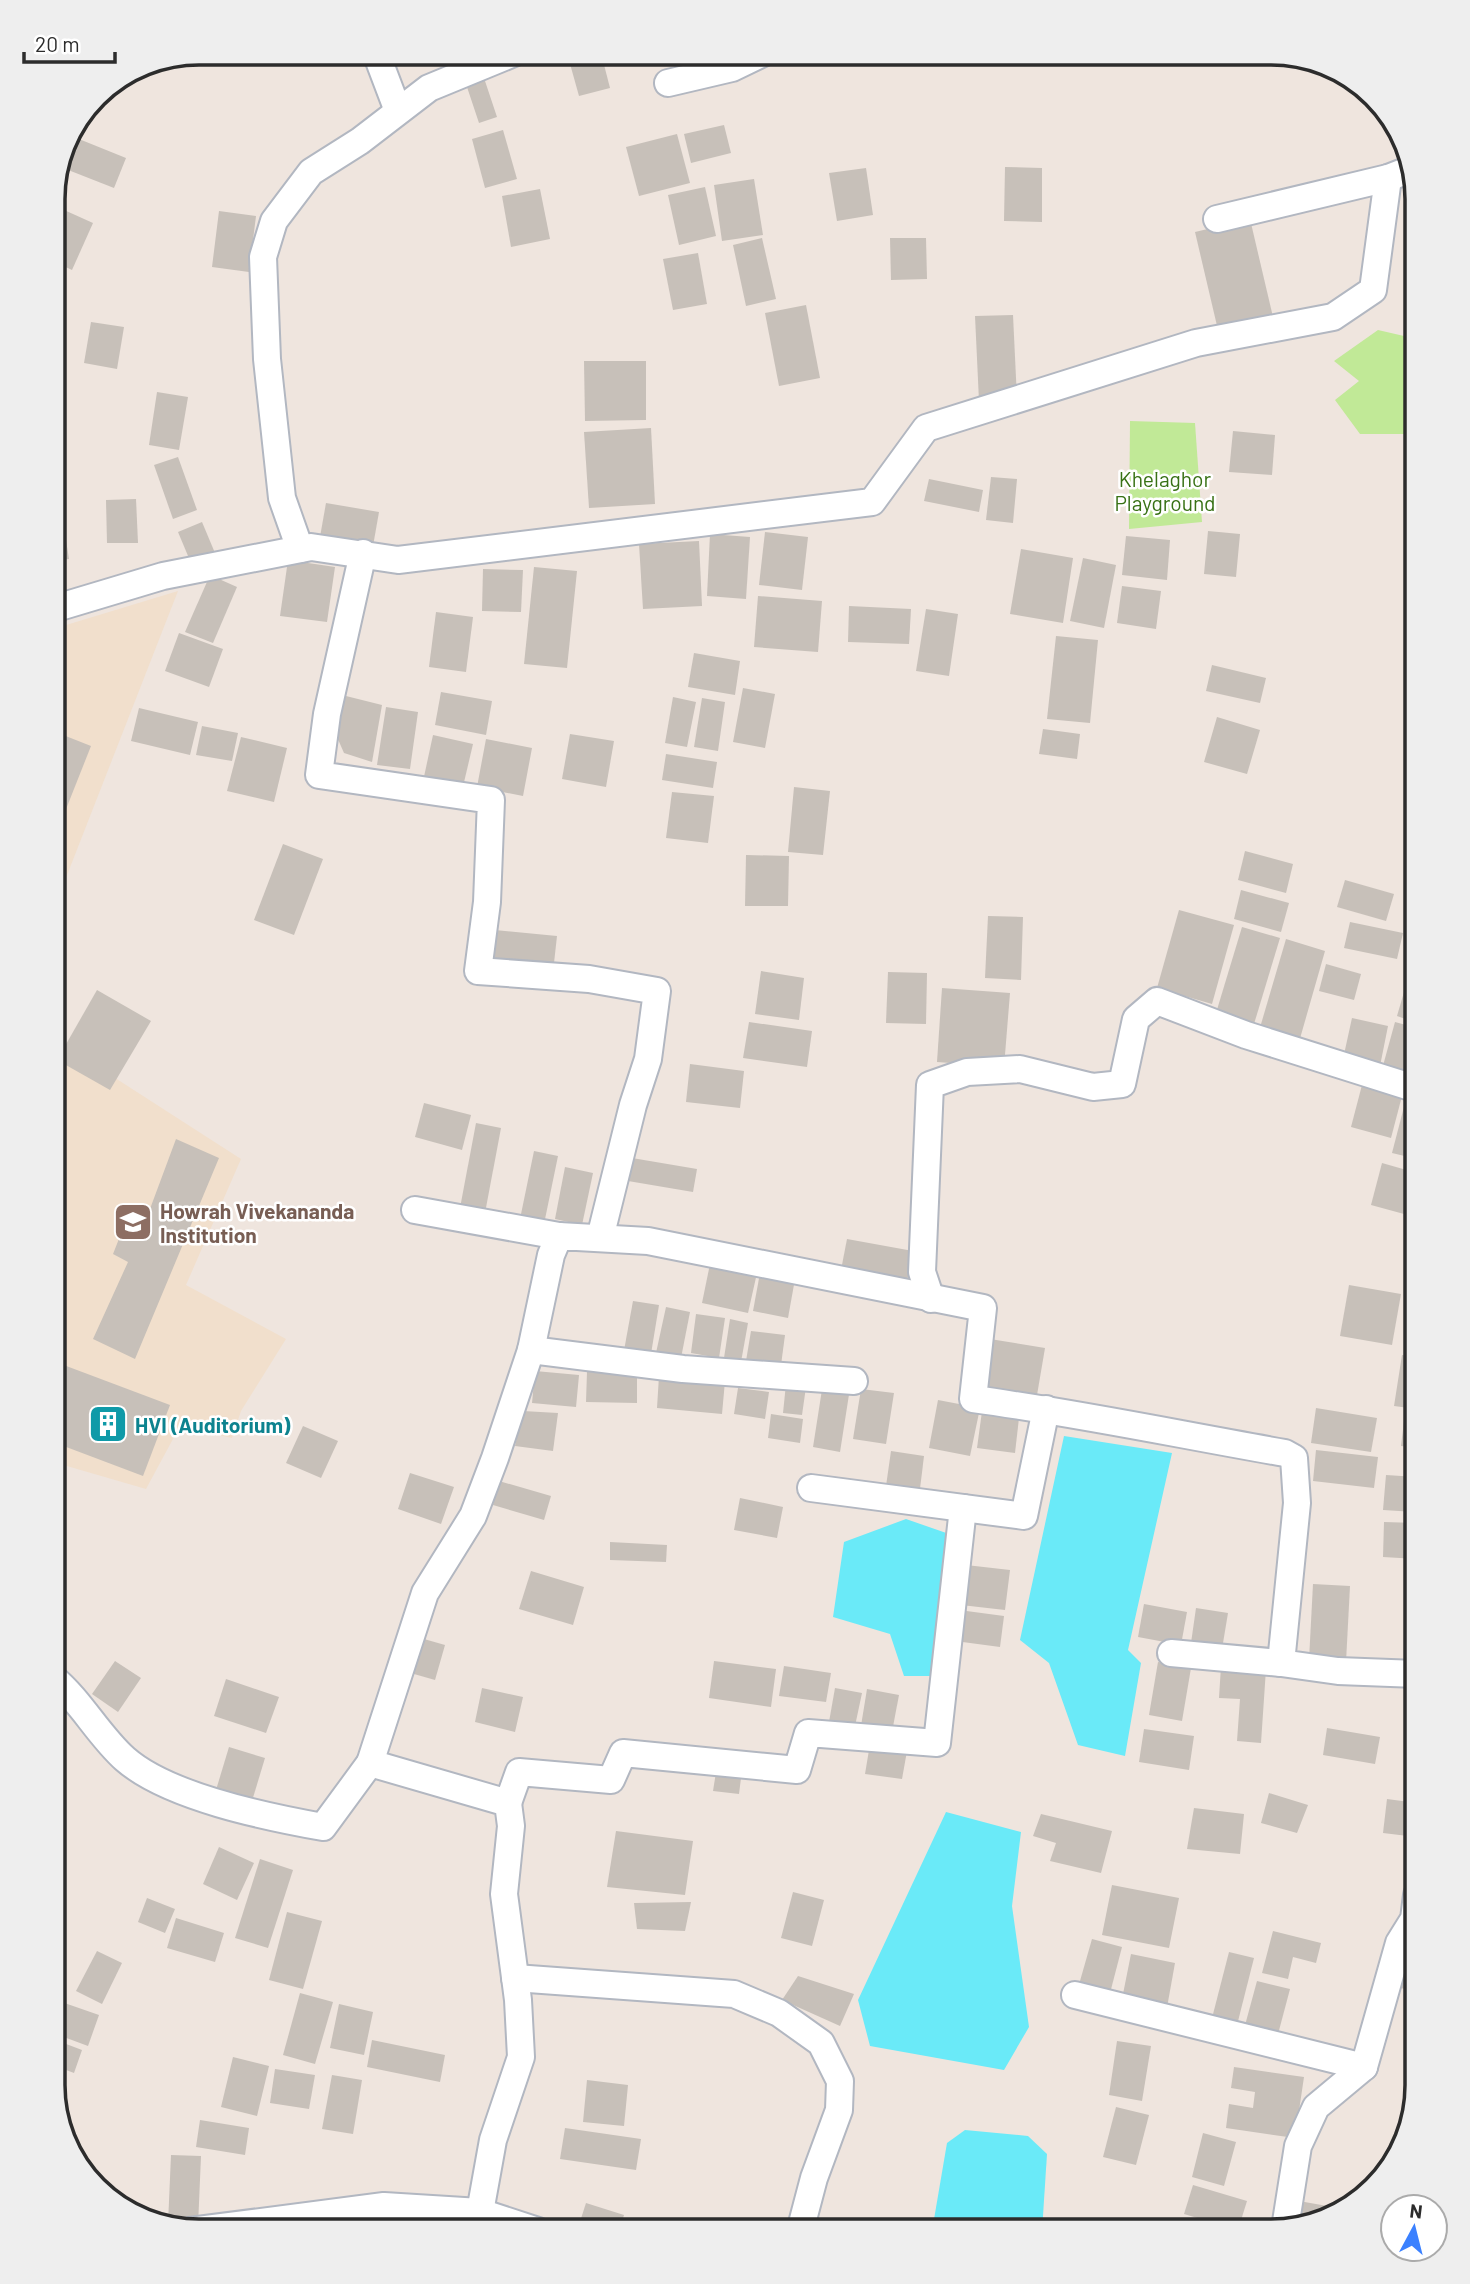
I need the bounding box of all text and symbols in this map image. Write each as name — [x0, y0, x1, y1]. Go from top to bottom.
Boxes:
scale bar — [24, 21, 116, 65]
text: 20 m — [35, 31, 80, 56]
park label: Khelaghor Playground — [1114, 466, 1216, 515]
place label: Howrah Vivekananda Institution — [160, 1198, 354, 1247]
school or university icon: Howrah Vivekananda Institution — [112, 1201, 154, 1243]
building icon: HVI (Auditorium) — [87, 1403, 129, 1445]
place label: HVI (Auditorium) — [135, 1412, 291, 1437]
north arrow — [1379, 2193, 1449, 2263]
text: N — [1408, 2198, 1424, 2223]

